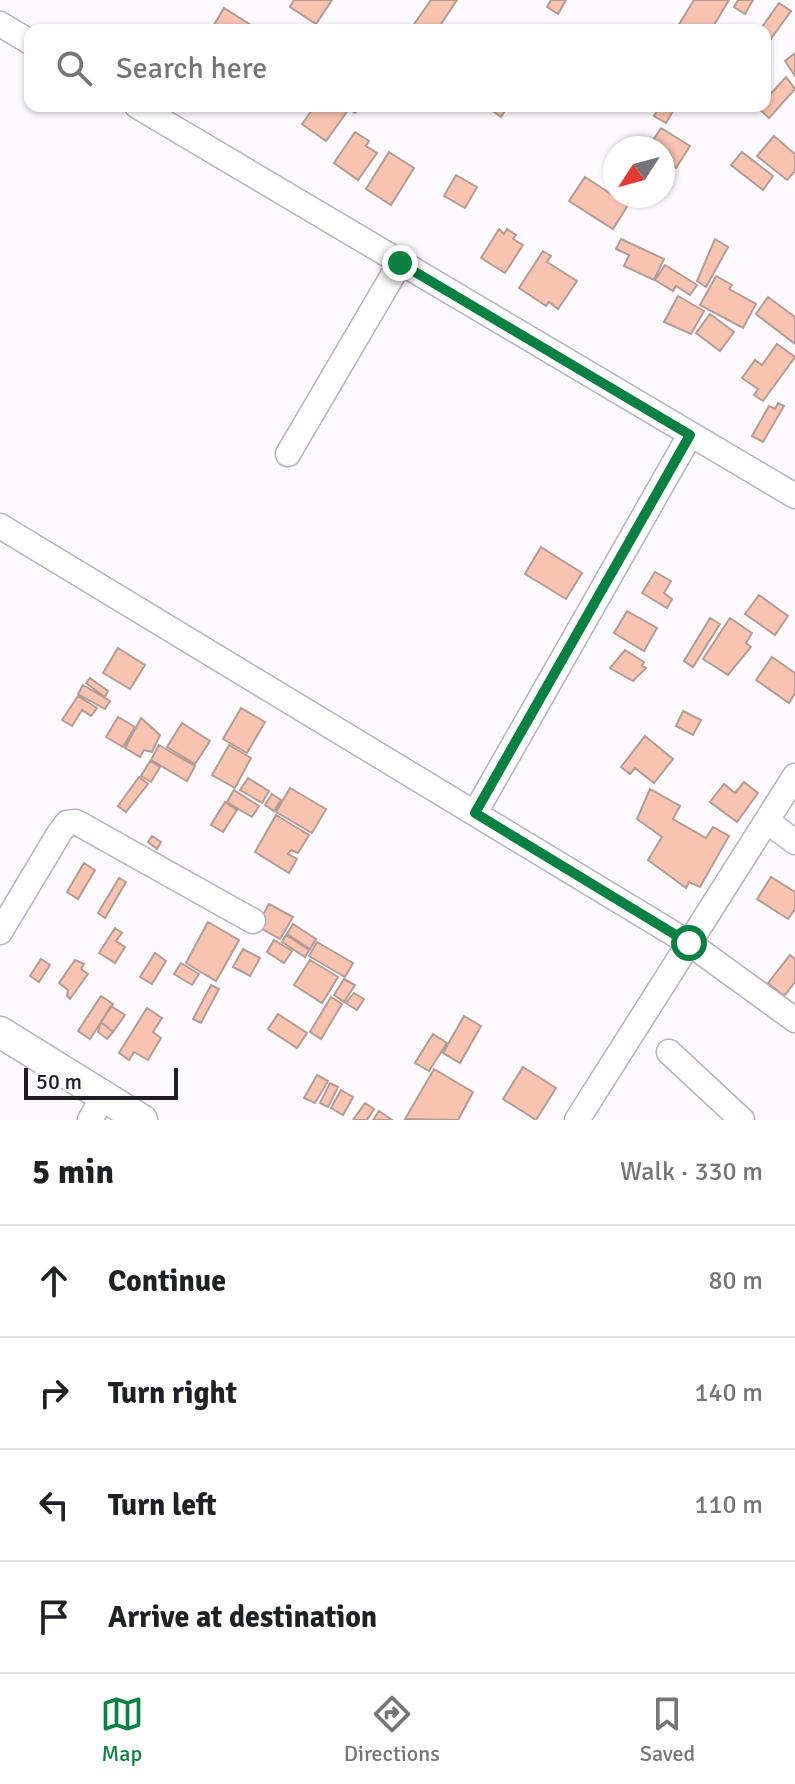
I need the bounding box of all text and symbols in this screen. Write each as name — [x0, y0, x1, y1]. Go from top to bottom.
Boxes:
search box — [24, 24, 771, 112]
icon: search — [52, 46, 96, 90]
text: Search here — [116, 50, 267, 87]
north arrow — [603, 136, 675, 208]
route end — [382, 245, 418, 281]
route start — [671, 925, 707, 961]
scale bar — [24, 1064, 178, 1100]
text: 50 m — [36, 1068, 82, 1095]
text: 5 min — [32, 1151, 114, 1193]
text: Walk · 330 m — [620, 1156, 763, 1188]
icon: ahead — [32, 1259, 76, 1303]
text: Continue — [108, 1263, 226, 1300]
text: 80 m — [708, 1265, 763, 1297]
icon: right — [32, 1371, 76, 1415]
text: Turn right — [108, 1375, 237, 1412]
text: 140 m — [694, 1377, 763, 1409]
icon: left — [32, 1483, 76, 1527]
text: Turn left — [108, 1487, 217, 1524]
text: 110 m — [694, 1489, 763, 1521]
icon: arrive — [32, 1595, 76, 1639]
text: Arrive at destination — [108, 1599, 377, 1636]
tab: Map — [100, 1692, 144, 1767]
tab: Directions — [344, 1692, 440, 1767]
tab: Saved — [640, 1692, 695, 1767]

